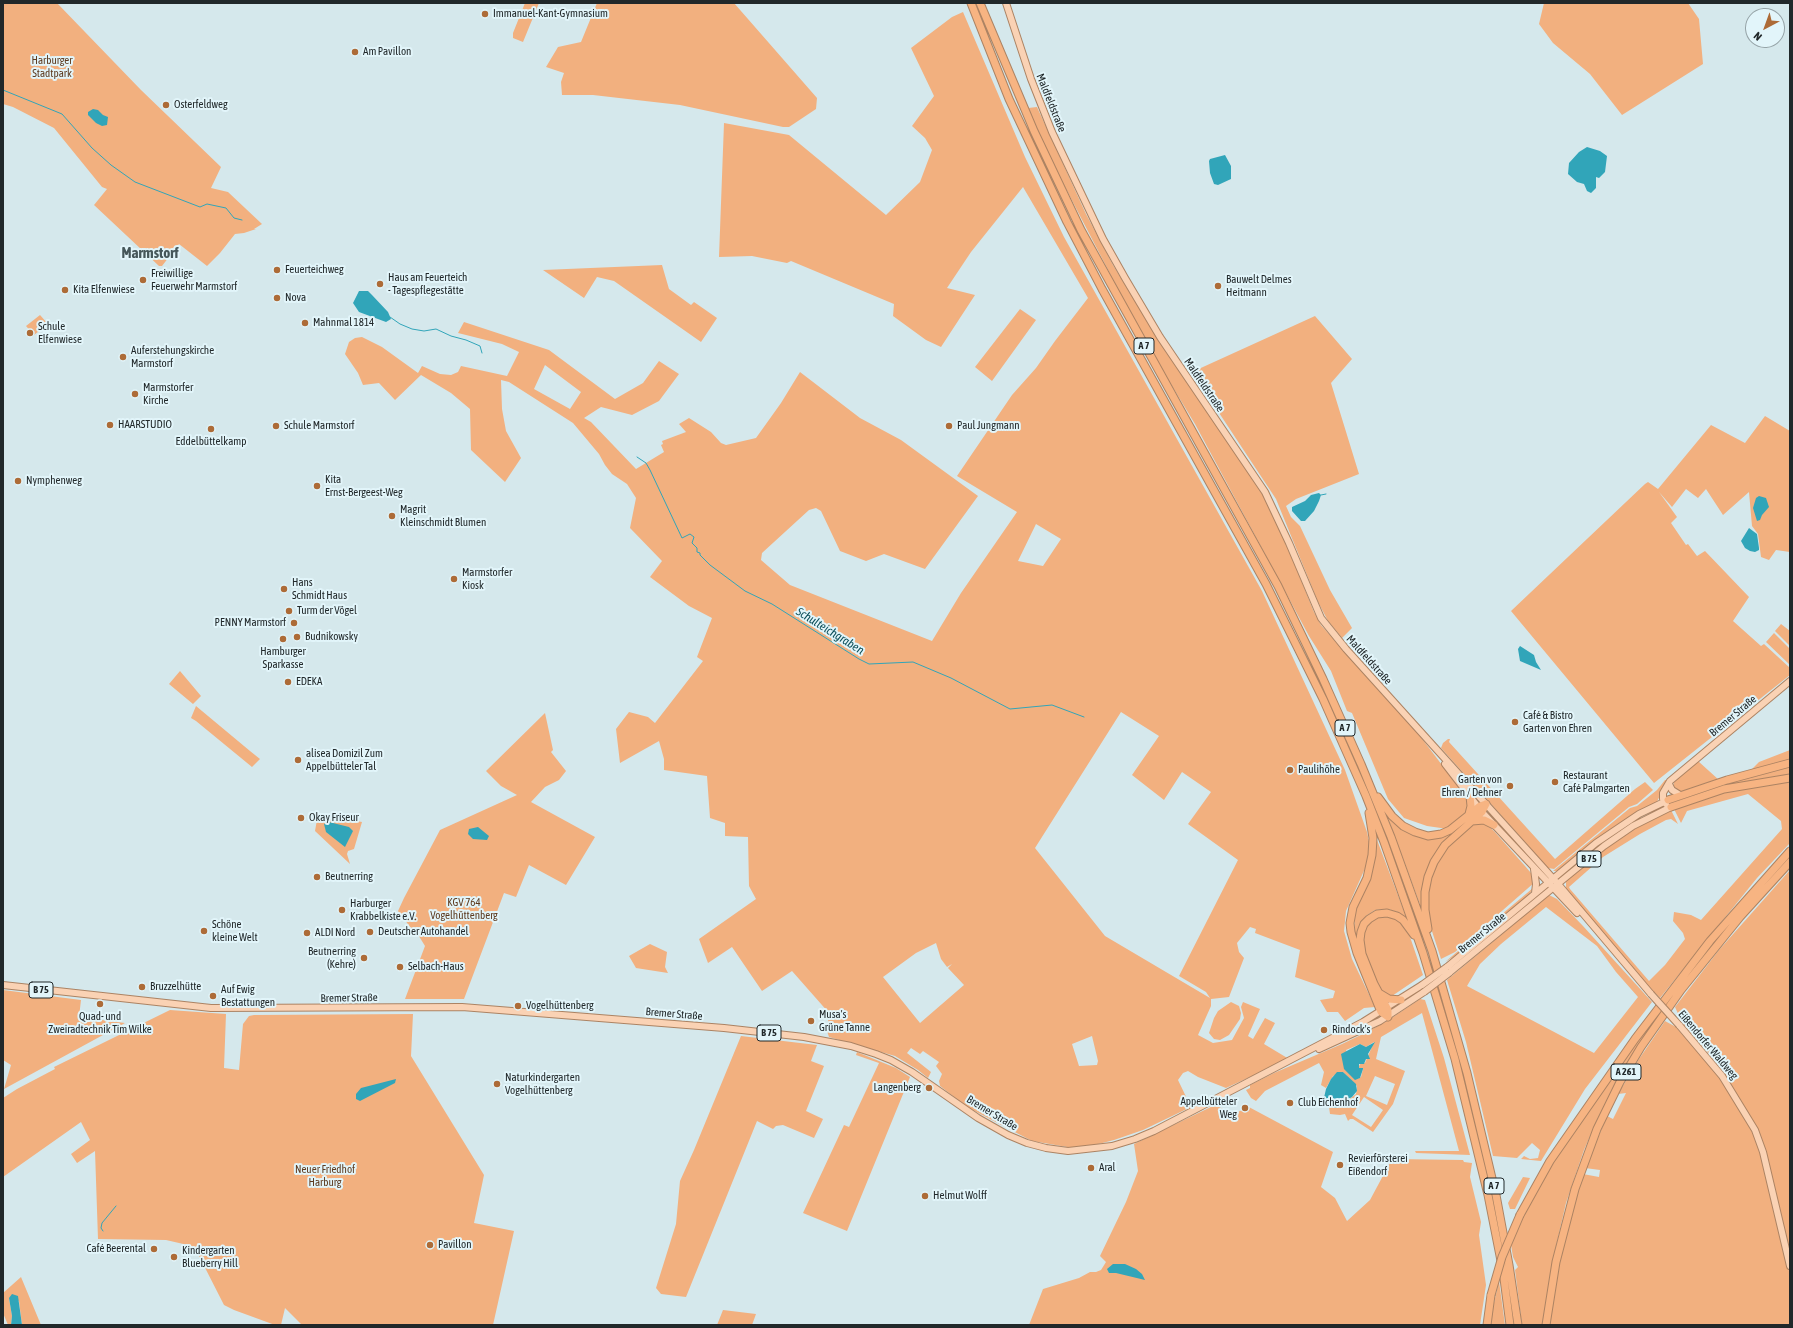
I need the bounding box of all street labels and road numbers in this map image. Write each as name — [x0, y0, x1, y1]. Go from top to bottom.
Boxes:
street label: Maldfeldstraße — [1033, 72, 1069, 134]
road number: A 7 — [1134, 338, 1154, 354]
street label: Maldfeldstraße — [1181, 356, 1227, 414]
street label: Maldfeldstraße — [1343, 633, 1395, 687]
street label: Bremer Straße — [1707, 693, 1759, 739]
road number: A 7 — [1335, 720, 1355, 736]
road number: B 75 — [1577, 851, 1601, 867]
street label: Bremer Straße — [1456, 910, 1508, 956]
road number: B 75 — [29, 982, 53, 998]
street label: Bremer Straße — [320, 991, 378, 1005]
street label: Bremer Straße — [645, 1005, 703, 1023]
street label: Eißendorfer Waldweg — [1675, 1008, 1741, 1082]
road number: B 75 — [757, 1025, 781, 1041]
road number: A 261 — [1611, 1064, 1641, 1080]
street label: Bremer Straße — [964, 1093, 1020, 1133]
road number: A 7 — [1484, 1178, 1504, 1194]

